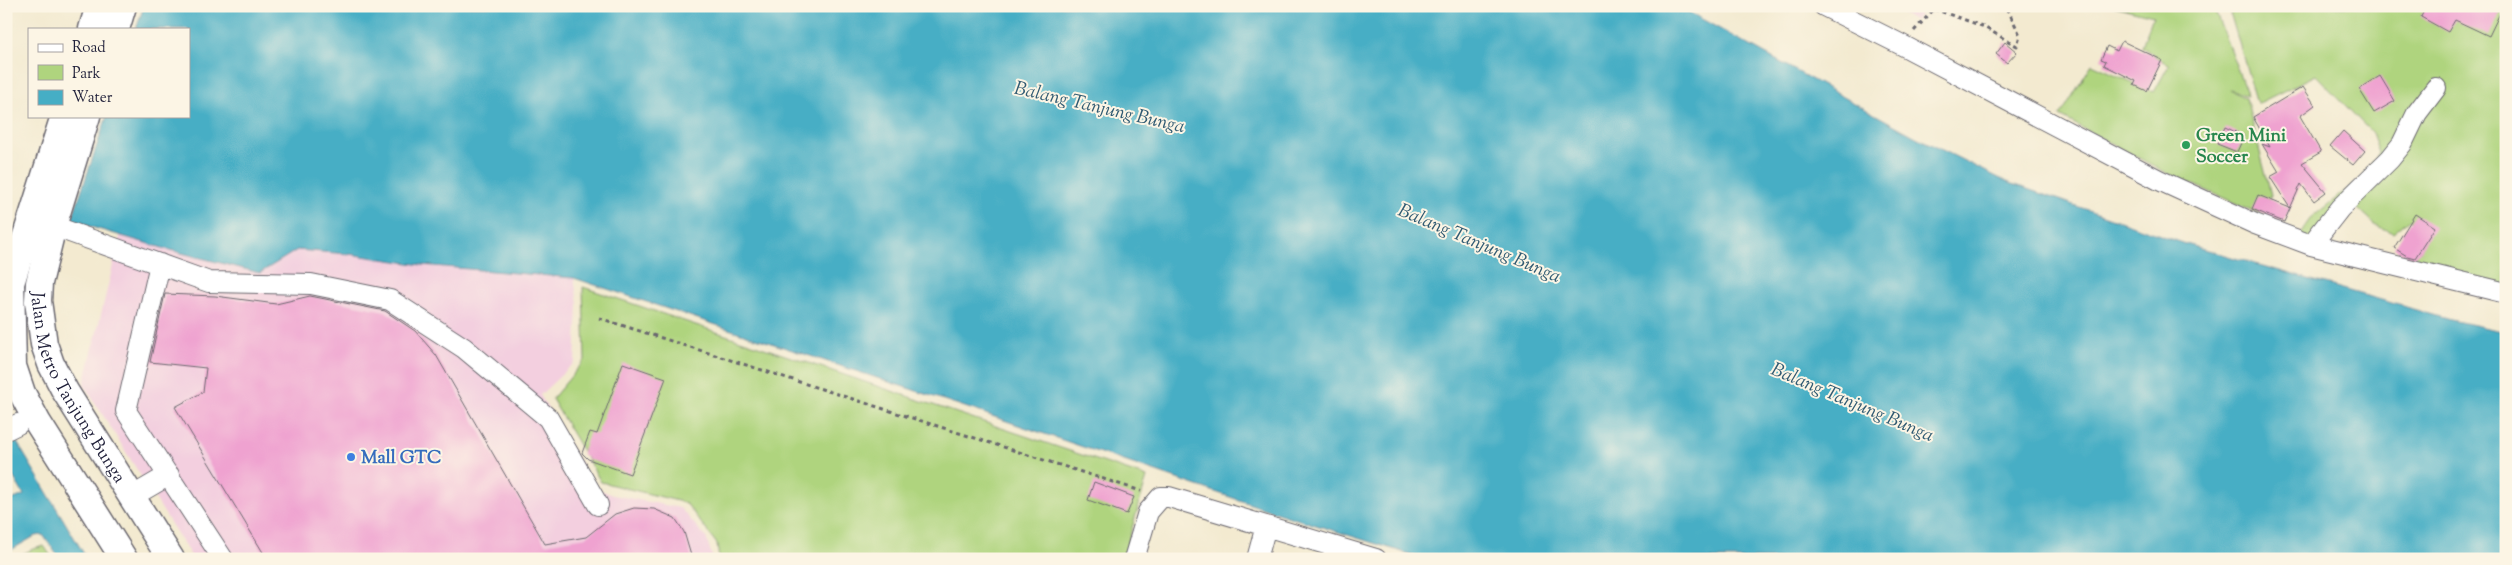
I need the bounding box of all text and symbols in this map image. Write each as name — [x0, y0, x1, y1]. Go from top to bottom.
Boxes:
legend — [28, 28, 190, 118]
text: Road — [72, 38, 106, 59]
text: Park — [72, 64, 101, 85]
water label: Balang Tanjung Bunga — [1012, 76, 1188, 141]
text: Water — [72, 88, 113, 109]
place label: Green Mini Soccer — [2196, 124, 2287, 171]
marker: Green Mini Soccer — [2180, 139, 2192, 151]
water label: Balang Tanjung Bunga — [1394, 198, 1565, 291]
street label: Jalan Metro Tanjung Bunga — [23, 290, 131, 489]
water label: Balang Tanjung Bunga — [1767, 357, 1938, 450]
place label: Mall GTC — [361, 446, 442, 472]
marker: Mall GTC — [345, 451, 357, 463]

